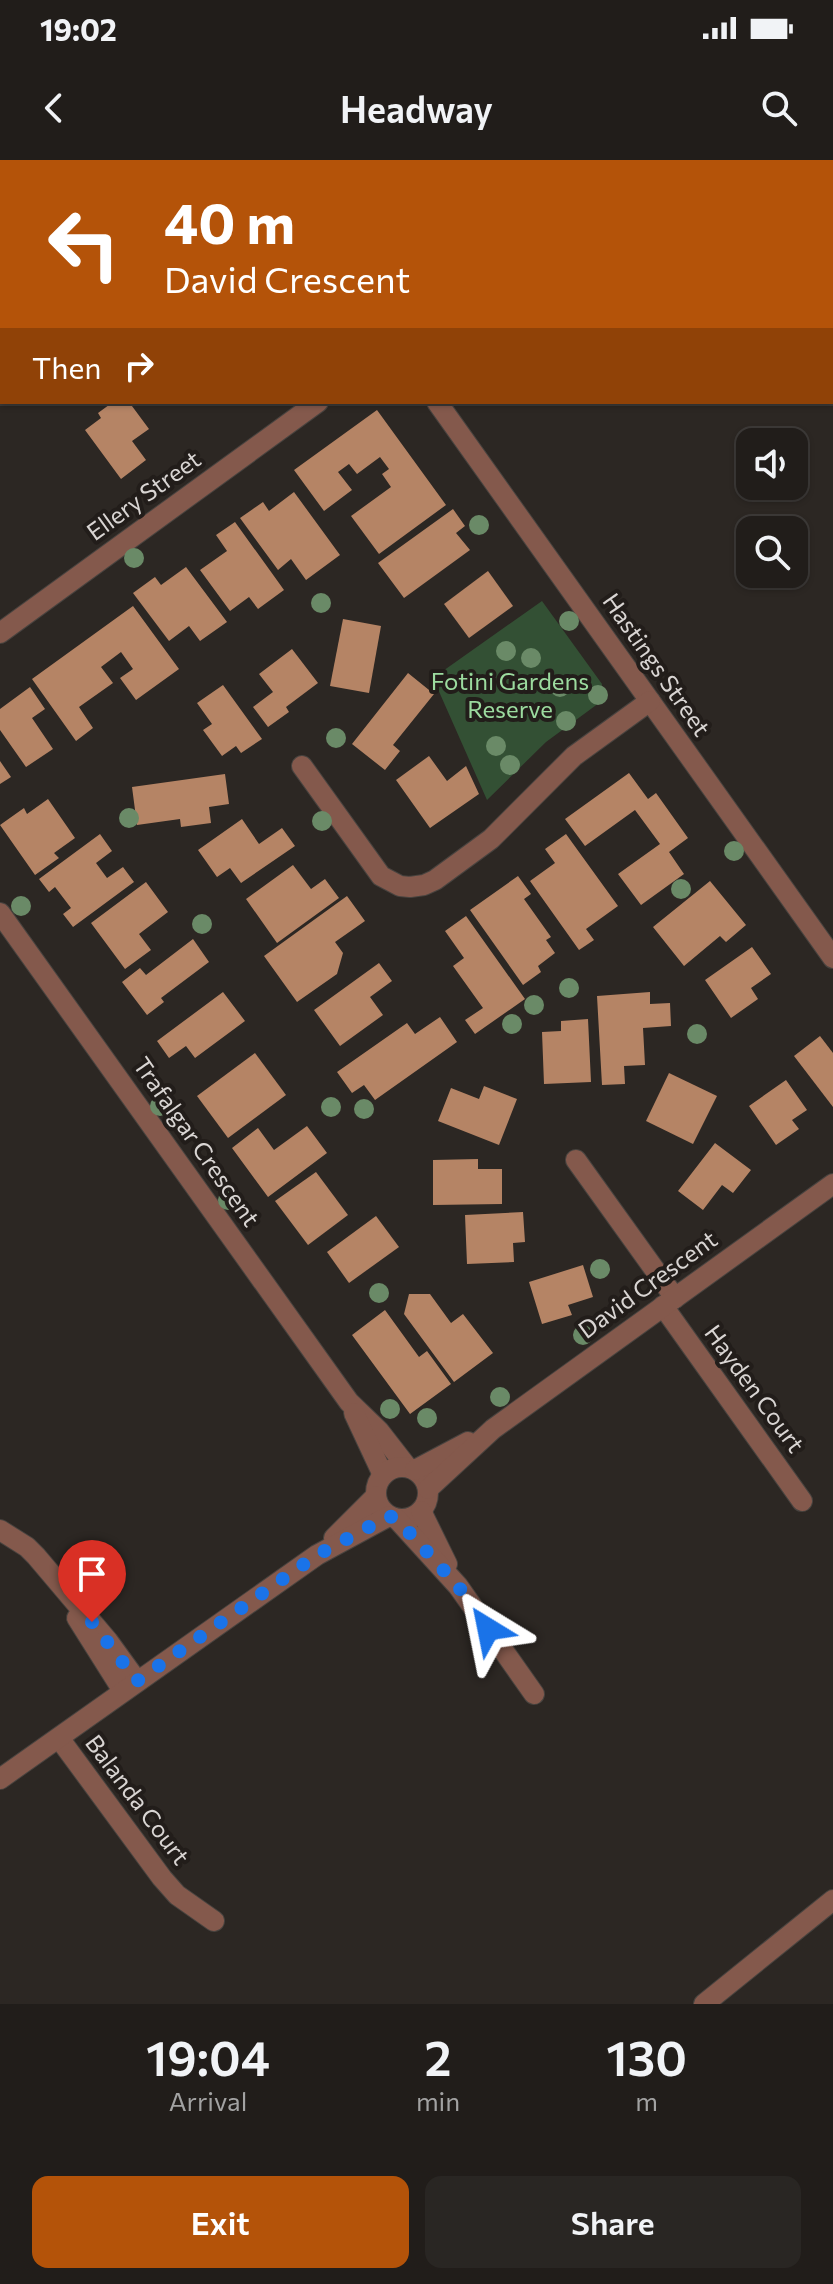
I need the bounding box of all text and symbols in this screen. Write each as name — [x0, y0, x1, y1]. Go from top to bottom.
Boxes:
text: 19:02 — [40, 10, 117, 47]
icon: back — [32, 86, 76, 130]
text: Headway — [340, 86, 493, 130]
icon: search — [757, 86, 801, 130]
text: 40 m — [164, 187, 295, 256]
icon: left — [32, 192, 136, 296]
text: David Crescent — [164, 256, 410, 300]
icon: right — [117, 344, 161, 388]
text: Then — [32, 348, 101, 385]
map controls — [736, 428, 808, 588]
button: sound — [736, 428, 808, 500]
street label: Ellery Street — [81, 444, 206, 546]
button: search — [736, 516, 808, 588]
street label: Hastings Street — [597, 587, 717, 741]
park label: Fotini Gardens Reserve — [431, 666, 589, 723]
street label: Trafalgar Crescent — [128, 1051, 267, 1232]
street label: David Crescent — [572, 1224, 722, 1344]
street label: Hayden Court — [699, 1319, 811, 1458]
pin — [58, 1540, 126, 1622]
icon: arrive — [70, 1552, 114, 1596]
position arrow — [446, 1587, 530, 1671]
street label: Balanda Court — [80, 1728, 197, 1870]
text: 19:04 — [146, 2027, 270, 2086]
text: 2 — [425, 2027, 452, 2086]
text: 130 — [606, 2027, 687, 2086]
text: Arrival — [169, 2085, 247, 2116]
text: min — [416, 2085, 460, 2116]
text: m — [635, 2085, 658, 2116]
button: Exit — [32, 2176, 409, 2268]
button: Share — [425, 2176, 801, 2268]

